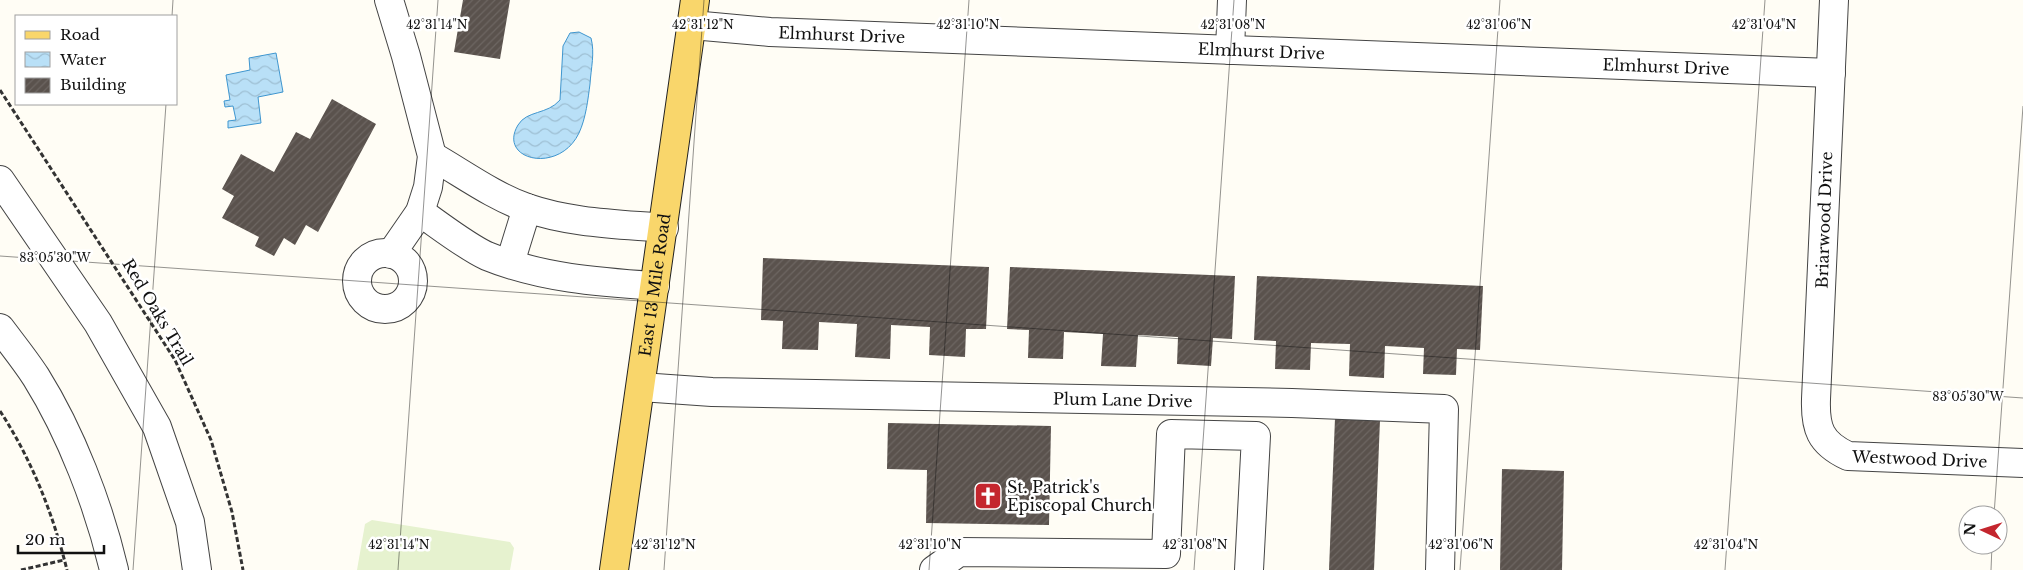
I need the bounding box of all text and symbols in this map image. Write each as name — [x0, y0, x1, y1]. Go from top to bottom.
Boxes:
legend — [15, 15, 178, 105]
text: 42°31'14"N — [406, 17, 468, 32]
text: 42°31'12"N — [672, 17, 734, 32]
text: 42°31'10"N — [936, 17, 1000, 32]
text: 42°31'08"N — [1201, 17, 1266, 32]
text: 42°31'06"N — [1466, 17, 1532, 32]
text: 42°31'04"N — [1732, 17, 1796, 32]
street label: Elmhurst Drive — [778, 22, 906, 47]
text: Road — [60, 25, 100, 44]
street label: Elmhurst Drive — [1197, 39, 1325, 63]
text: Water — [59, 50, 107, 69]
street label: Elmhurst Drive — [1602, 54, 1730, 79]
text: Building — [60, 75, 127, 94]
street label: Briarwood Drive — [1812, 151, 1836, 289]
street label: East 13 Mile Road — [634, 212, 675, 358]
text: 83°05'30"W — [19, 250, 92, 265]
street label: Red Oaks Trail — [118, 255, 198, 369]
street label: Plum Lane Drive — [1053, 388, 1193, 411]
text: 83°05'30"W — [1932, 389, 2005, 404]
street label: Westwood Drive — [1850, 446, 1988, 472]
place label: St. Patrick's Episcopal Church — [1007, 477, 1152, 515]
church icon: St. Patrick's Episcopal Church — [973, 481, 1003, 511]
north arrow — [1958, 505, 2008, 555]
scale bar — [18, 522, 104, 554]
text: N — [1961, 522, 1979, 536]
text: 20 m — [25, 530, 65, 549]
text: 42°31'14"N — [368, 537, 430, 552]
text: 42°31'12"N — [634, 537, 696, 552]
text: 42°31'10"N — [898, 537, 962, 552]
text: 42°31'08"N — [1163, 537, 1228, 552]
text: 42°31'06"N — [1428, 537, 1494, 552]
text: 42°31'04"N — [1694, 537, 1758, 552]

